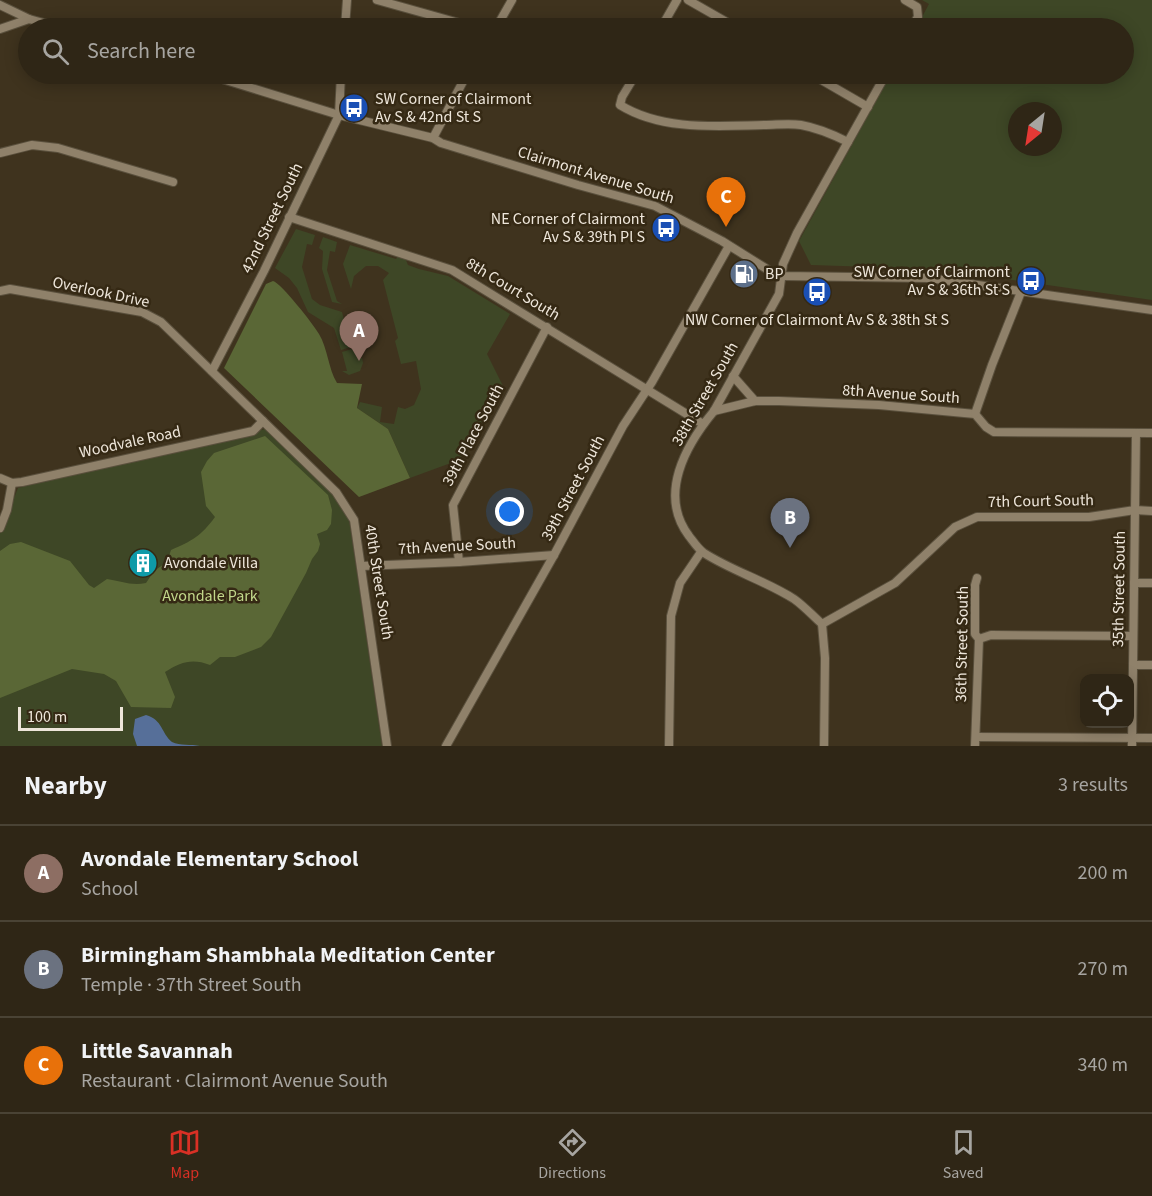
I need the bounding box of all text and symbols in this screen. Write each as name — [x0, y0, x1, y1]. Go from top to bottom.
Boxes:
search box — [18, 18, 1134, 84]
icon: search — [39, 35, 72, 68]
text: Search here — [87, 35, 195, 67]
place label: SW Corner of Clairmont Av S & 42nd St S — [375, 88, 532, 128]
bus stop icon: SW Corner of Clairmont Av S & 42nd St S — [338, 92, 370, 124]
north arrow — [1008, 102, 1062, 156]
street label: Clairmont Avenue South — [515, 141, 677, 209]
street label: 42nd Street South — [236, 159, 308, 277]
pin: C — [706, 178, 746, 227]
place label: NE Corner of Clairmont Av S & 39th Pl S — [491, 208, 646, 248]
bus stop icon: NE Corner of Clairmont Av S & 39th Pl S — [650, 212, 682, 244]
street label: 8th Court South — [462, 252, 564, 326]
fuel station icon: BP — [728, 258, 760, 290]
place label: SW Corner of Clairmont Av S & 36th St S — [854, 261, 1011, 301]
place label: BP — [765, 263, 783, 285]
bus stop icon: SW Corner of Clairmont Av S & 36th St S — [1015, 265, 1047, 297]
street label: Overlook Drive — [50, 271, 152, 313]
bus stop icon: NW Corner of Clairmont Av S & 38th St S — [801, 276, 833, 308]
place label: NW Corner of Clairmont Av S & 38th St S — [685, 309, 949, 331]
pin: A — [340, 312, 378, 361]
street label: 38th Street South — [666, 338, 744, 450]
street label: 8th Avenue South — [841, 379, 961, 409]
street label: 39th Place South — [437, 380, 509, 490]
street label: Woodvale Road — [77, 420, 183, 464]
street label: 39th Street South — [536, 431, 610, 545]
street label: 7th Court South — [988, 489, 1094, 513]
your location — [495, 497, 524, 526]
pin: B — [770, 498, 810, 548]
street label: 40th Street South — [359, 523, 399, 641]
street label: 35th Street South — [1107, 531, 1131, 647]
street label: 7th Avenue South — [398, 532, 516, 560]
building icon: Avondale Villa — [127, 547, 159, 579]
place label: Avondale Villa — [164, 552, 258, 574]
park label: Avondale Park — [162, 585, 258, 607]
street label: 36th Street South — [950, 586, 974, 702]
map controls — [1080, 674, 1134, 728]
button: locate — [1080, 674, 1134, 728]
scale bar — [18, 704, 123, 732]
text: 100 m — [27, 706, 67, 728]
text: Nearby — [24, 767, 107, 804]
text: 3 results — [1058, 771, 1128, 799]
text: Avondale Elementary School — [81, 843, 358, 875]
text: A — [38, 859, 49, 887]
text: 200 m — [1078, 859, 1128, 887]
text: School — [81, 875, 138, 903]
text: Birmingham Shambhala Meditation Center — [81, 939, 495, 971]
text: B — [37, 955, 50, 983]
text: 270 m — [1078, 955, 1128, 983]
text: Temple · 37th Street South — [81, 971, 302, 999]
text: Little Savannah — [81, 1035, 233, 1067]
text: C — [38, 1051, 49, 1079]
text: 340 m — [1078, 1051, 1128, 1079]
text: Restaurant · Clairmont Avenue South — [81, 1067, 388, 1095]
tab: Map — [168, 1126, 201, 1184]
tab: Directions — [538, 1126, 606, 1184]
tab: Saved — [943, 1126, 984, 1184]

